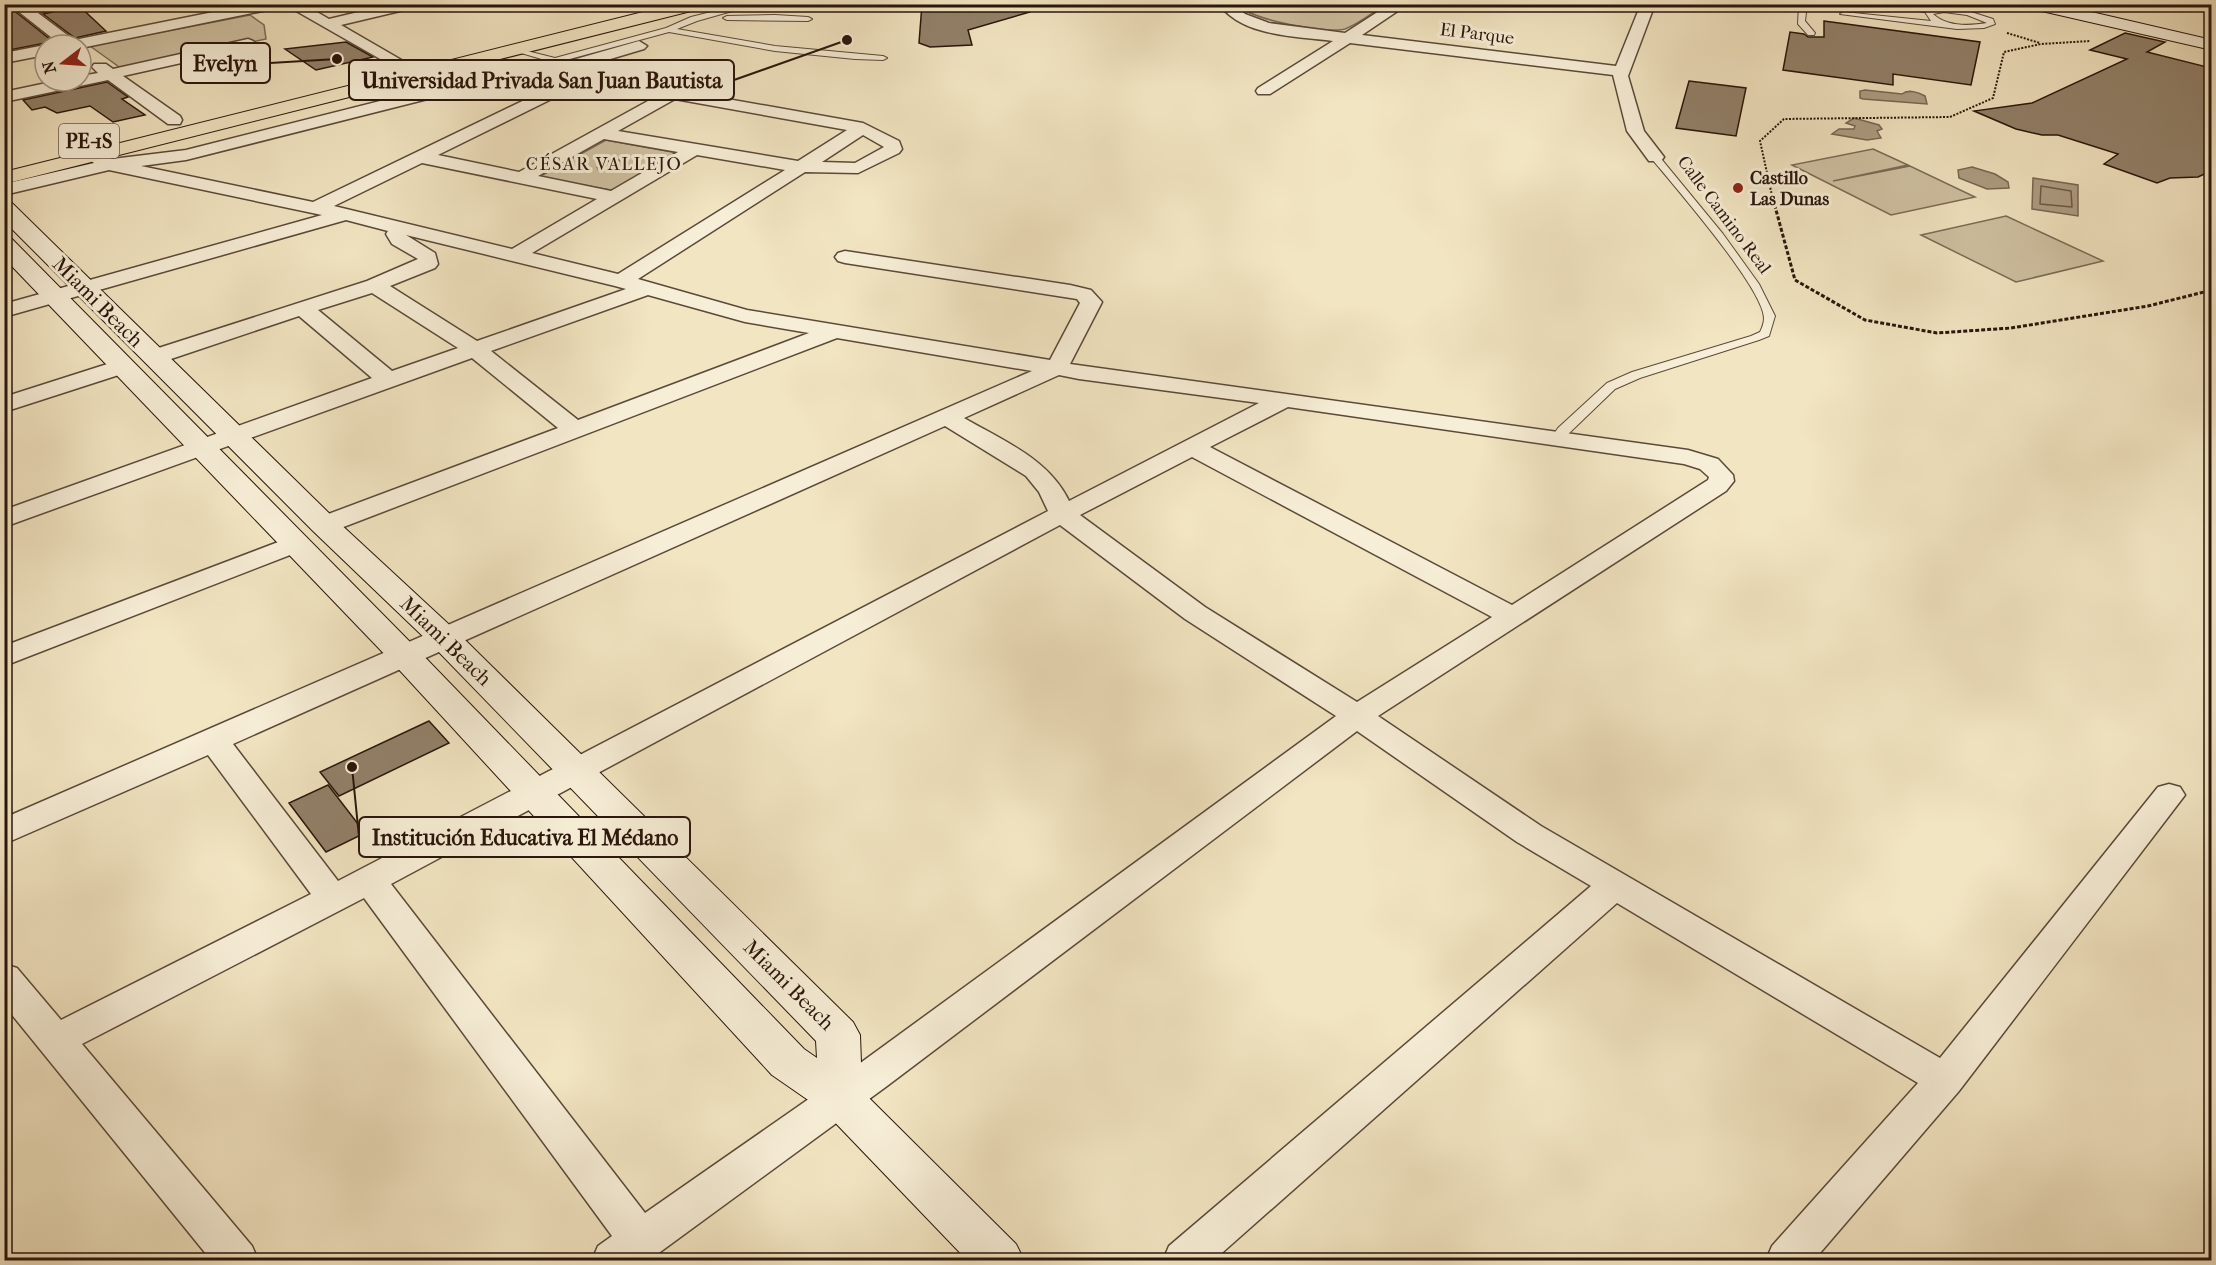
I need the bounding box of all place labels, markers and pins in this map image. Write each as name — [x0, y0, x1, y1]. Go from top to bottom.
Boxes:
callout: Evelyn — [181, 43, 270, 83]
callout: Universidad Privada San Juan Bautista — [349, 60, 734, 100]
place label: Castillo Las Dunas — [1750, 168, 1829, 210]
marker: Castillo Las Dunas — [1731, 181, 1745, 195]
callout: Institución Educativa El Médano — [359, 817, 690, 857]

